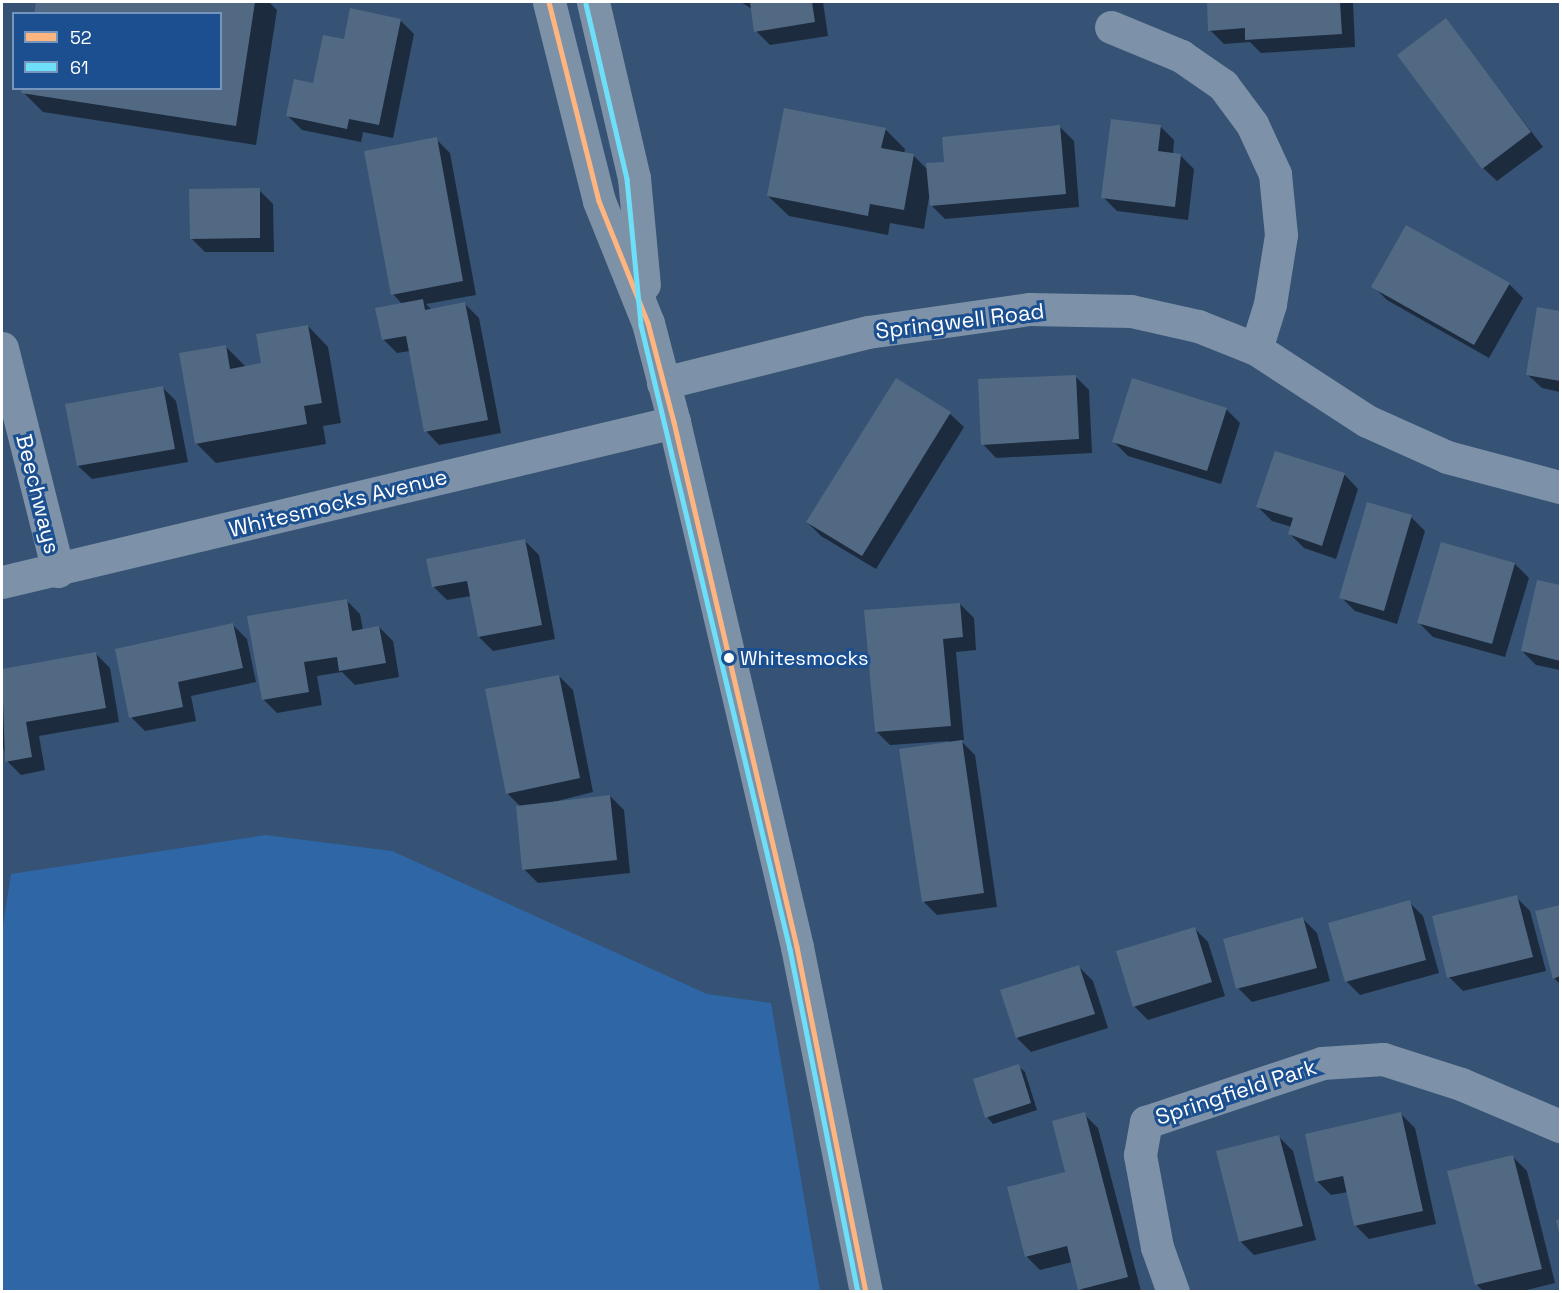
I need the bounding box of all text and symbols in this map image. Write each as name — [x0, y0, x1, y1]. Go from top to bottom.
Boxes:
legend — [12, 12, 222, 90]
text: 52 — [70, 26, 92, 49]
text: 61 — [70, 56, 89, 79]
street label: Springwell Road — [874, 298, 1046, 344]
street label: Beechways — [10, 432, 66, 556]
street label: Whitesmocks Avenue — [226, 463, 450, 543]
place label: Whitesmocks — [740, 646, 868, 670]
marker: Whitesmocks — [723, 652, 735, 664]
street label: Springfield Park — [1152, 1054, 1320, 1130]

